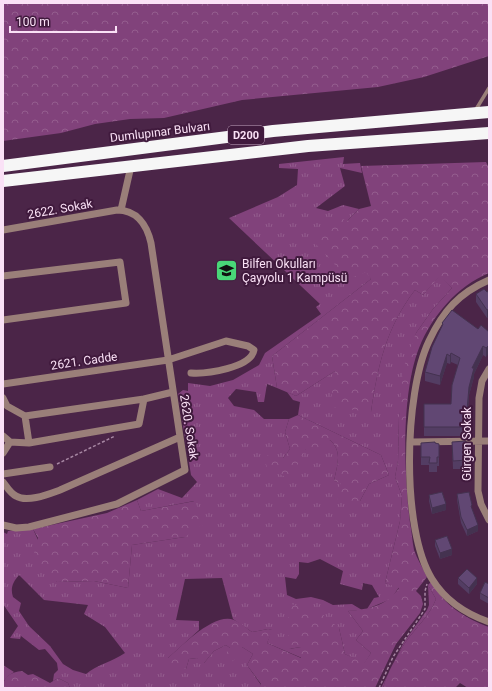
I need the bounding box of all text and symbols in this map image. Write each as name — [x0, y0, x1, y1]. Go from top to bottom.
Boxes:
scale bar — [10, 8, 116, 34]
text: 100 m — [16, 15, 50, 29]
street label: Dumlupınar Bulvarı — [109, 119, 211, 145]
road number: D200 — [228, 126, 264, 144]
street label: 2622. Sokak — [26, 196, 95, 222]
place label: Bilfen Okulları Çayyolu 1 Kampüsü — [242, 257, 347, 285]
school or university icon: Bilfen Okulları Çayyolu 1 Kampüsü — [214, 258, 240, 284]
street label: 2621. Cadde — [50, 349, 118, 373]
street label: 2620. Sokak — [177, 393, 201, 461]
street label: Gürgen Sokak — [460, 406, 474, 481]

